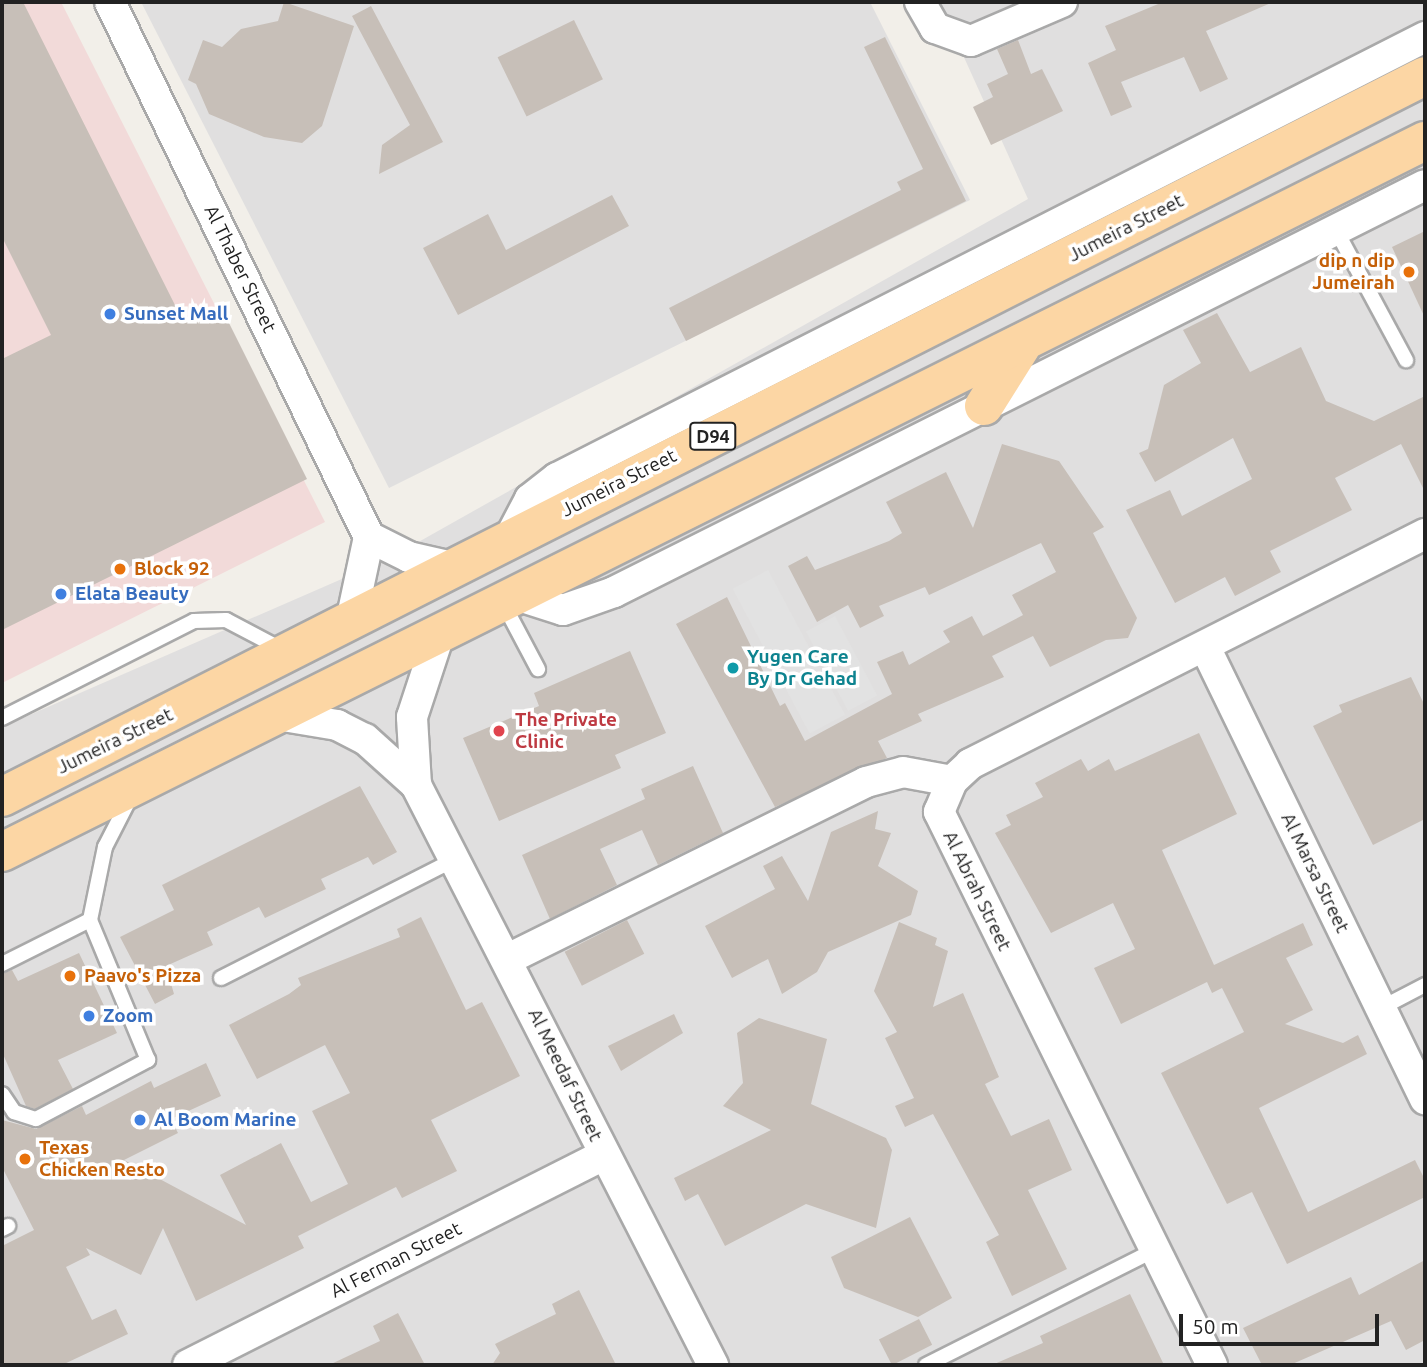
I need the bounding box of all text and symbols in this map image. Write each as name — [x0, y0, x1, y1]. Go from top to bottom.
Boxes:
street label: Jumeira Street — [1065, 189, 1187, 267]
street label: Al Thaber Street — [199, 202, 281, 336]
place label: dip n dip Jumeirah — [1312, 250, 1395, 294]
marker: dip n dip Jumeirah — [1401, 264, 1417, 280]
place label: Sunset Mall — [124, 303, 228, 325]
marker: Sunset Mall — [102, 306, 118, 322]
road number: D94 — [688, 422, 738, 450]
street label: Jumeira Street — [558, 444, 680, 522]
place label: Block 92 — [134, 558, 210, 580]
marker: Block 92 — [112, 561, 128, 577]
place label: Elata Beauty — [75, 583, 189, 605]
marker: Elata Beauty — [53, 586, 69, 602]
place label: Yugen Care By Dr Gehad — [747, 646, 857, 690]
marker: Yugen Care By Dr Gehad — [725, 660, 741, 676]
street label: Jumeira Street — [53, 703, 177, 779]
place label: The Private Clinic — [515, 709, 617, 753]
marker: The Private Clinic — [489, 721, 509, 741]
street label: Al Marsa Street — [1276, 809, 1354, 937]
street label: Al Abrah Street — [938, 827, 1016, 955]
place label: Paavo's Pizza — [84, 965, 201, 987]
marker: Paavo's Pizza — [62, 968, 78, 984]
place label: Zoom — [103, 1005, 153, 1027]
street label: Al Meedaf Street — [523, 1005, 607, 1145]
marker: Zoom — [81, 1008, 97, 1024]
place label: Al Boom Marine — [154, 1109, 296, 1131]
marker: Al Boom Marine — [132, 1112, 148, 1128]
place label: Texas Chicken Resto — [39, 1137, 165, 1181]
marker: Texas Chicken Resto — [17, 1151, 33, 1167]
street label: Al Ferman Street — [327, 1217, 465, 1303]
scale bar — [1182, 1300, 1382, 1344]
text: 50 m — [1192, 1314, 1239, 1338]

